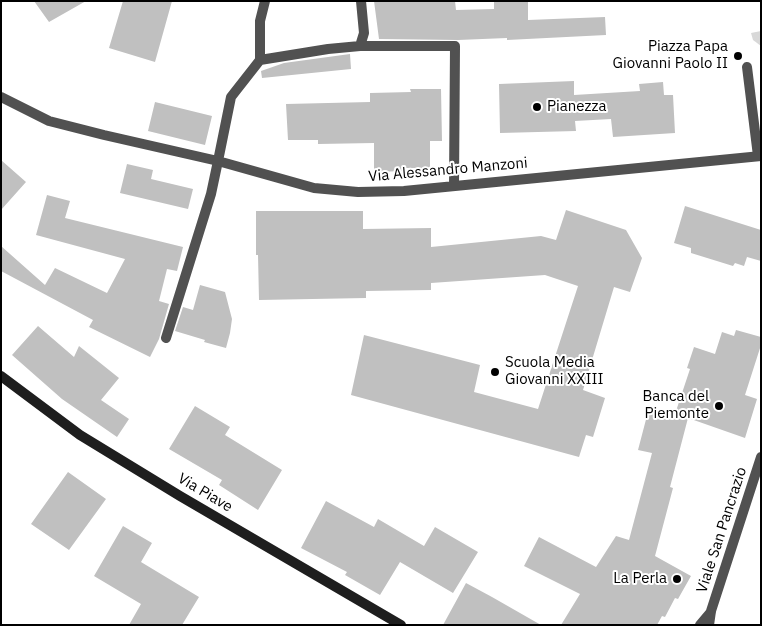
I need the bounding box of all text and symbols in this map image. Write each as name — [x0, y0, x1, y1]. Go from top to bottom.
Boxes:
place label: Piazza Papa Giovanni Paolo II — [613, 38, 728, 73]
marker: Piazza Papa Giovanni Paolo II — [732, 50, 744, 62]
place label: Pianezza — [547, 98, 606, 116]
marker: Pianezza — [531, 101, 543, 113]
street label: Via Alessandro Manzoni — [368, 154, 528, 186]
place label: Scuola Media Giovanni XXIII — [505, 354, 603, 389]
marker: Scuola Media Giovanni XXIII — [489, 366, 501, 378]
place label: Banca del Piemonte — [643, 388, 709, 423]
marker: Banca del Piemonte — [713, 400, 725, 412]
street label: Viale San Pancrazio — [693, 465, 751, 595]
street label: Via Piave — [174, 470, 236, 516]
place label: La Perla — [613, 570, 667, 588]
marker: La Perla — [671, 573, 683, 585]

